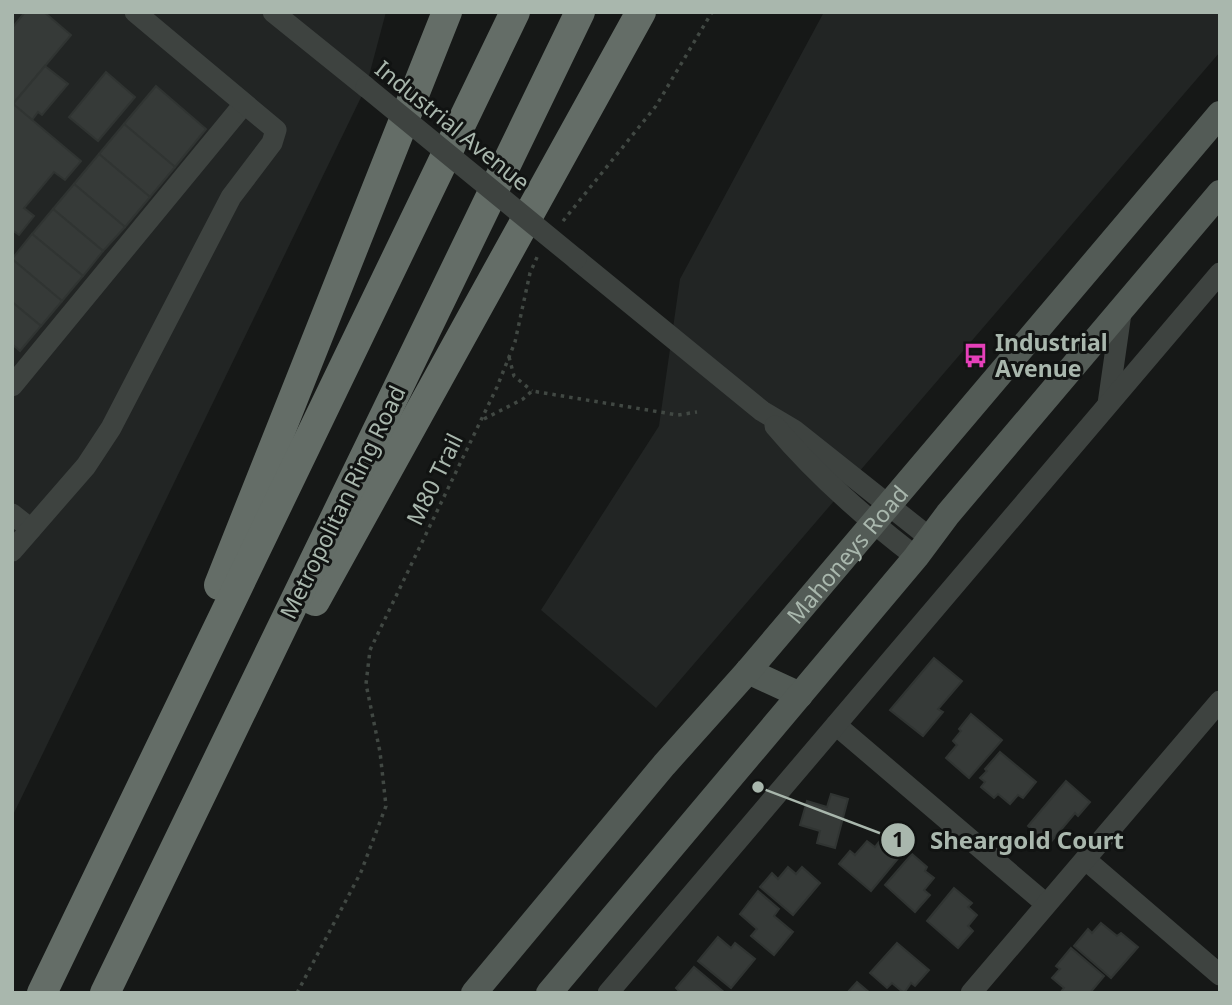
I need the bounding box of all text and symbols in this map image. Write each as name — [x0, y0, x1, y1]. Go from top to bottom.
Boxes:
street label: Industrial Avenue — [369, 53, 537, 197]
place label: Industrial Avenue — [995, 326, 1108, 384]
bus stop icon: Industrial Avenue — [961, 341, 989, 369]
street label: Metropolitan Ring Road — [271, 380, 413, 624]
street label: M80 Trail — [398, 428, 470, 530]
street label: Mahoneys Road — [779, 478, 915, 630]
callout: Sheargold Court — [881, 818, 1138, 863]
text: Sheargold Court — [930, 823, 1124, 856]
text: 1 — [892, 825, 904, 853]

